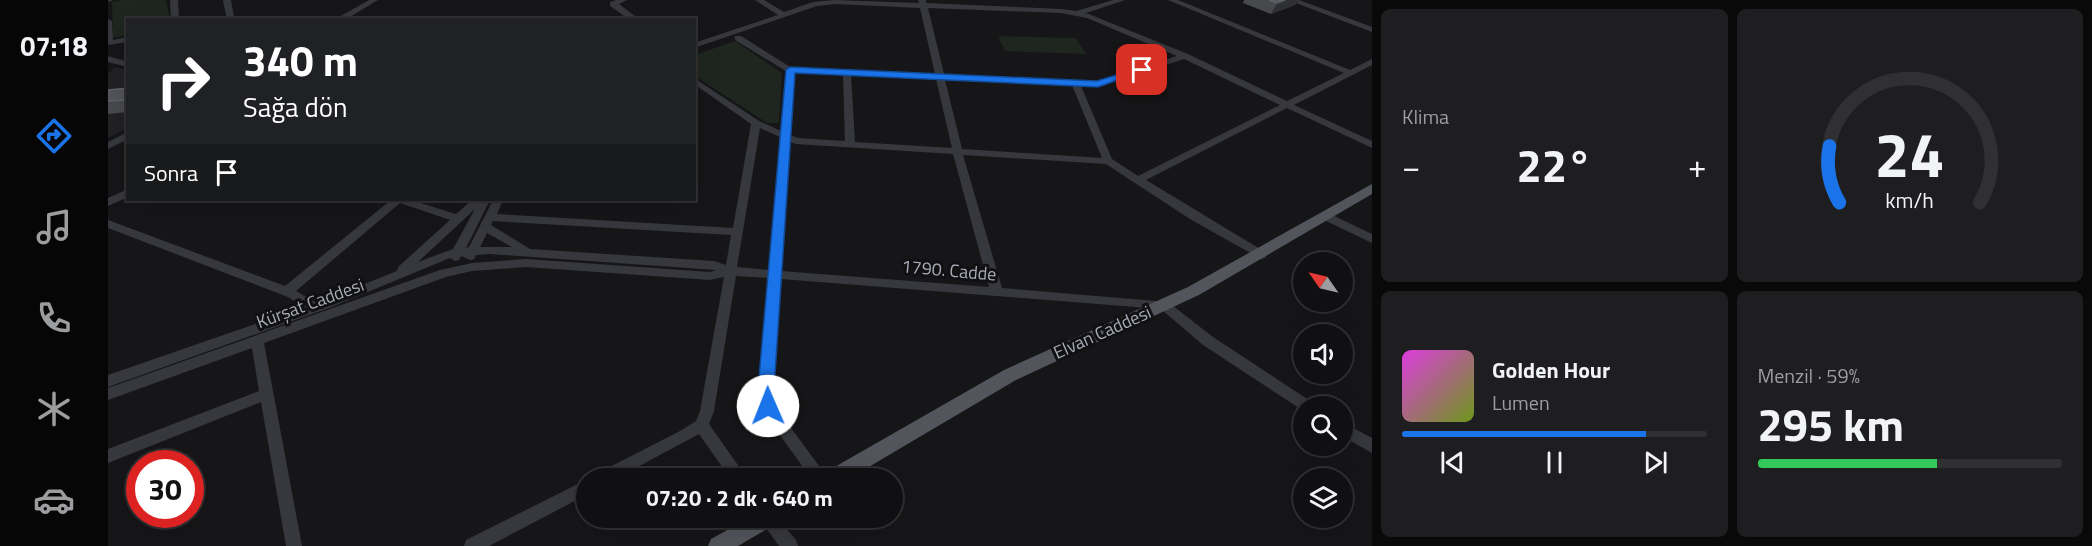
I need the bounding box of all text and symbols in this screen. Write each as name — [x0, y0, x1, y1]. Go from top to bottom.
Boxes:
text: 07:18 — [20, 25, 88, 66]
text: 340 m — [243, 28, 358, 92]
icon: right — [144, 42, 222, 120]
pin — [1116, 44, 1167, 95]
icon: arrive — [1125, 53, 1158, 86]
text: Sağa dön — [243, 86, 348, 127]
text: Klima — [1402, 101, 1449, 132]
text: 24 — [1875, 106, 1945, 201]
icon: directions — [33, 115, 75, 157]
text: 22° — [1516, 131, 1592, 199]
text: − — [1402, 141, 1420, 191]
text: + — [1688, 141, 1706, 191]
text: Sonra — [144, 156, 198, 190]
icon: arrive — [210, 156, 243, 189]
text: km/h — [1885, 184, 1934, 216]
icon: music — [33, 206, 75, 248]
street label: 1790. Cadde — [900, 252, 998, 288]
north arrow — [1293, 252, 1353, 312]
map controls — [1293, 252, 1353, 528]
street label: Kürşat Caddesi — [252, 271, 368, 335]
icon: phone — [33, 297, 75, 339]
street label: Elvan Caddesi — [1049, 298, 1155, 366]
button: sound — [1293, 324, 1353, 384]
text: Golden Hour — [1492, 353, 1610, 387]
text: Menzil · 59% — [1758, 360, 1860, 391]
position arrow — [736, 374, 800, 438]
text: Lumen — [1492, 387, 1550, 418]
icon: climate — [33, 388, 75, 430]
text: 295 km — [1758, 390, 1904, 458]
button: search — [1293, 396, 1353, 456]
icon: previous — [1436, 446, 1469, 479]
icon: pause — [1538, 446, 1571, 479]
icon: next — [1639, 446, 1672, 479]
speed limit sign: 30 — [126, 450, 204, 528]
button: layers — [1293, 468, 1353, 528]
icon: car — [33, 479, 75, 521]
text: 07:20 · 2 dk · 640 m — [646, 481, 833, 515]

